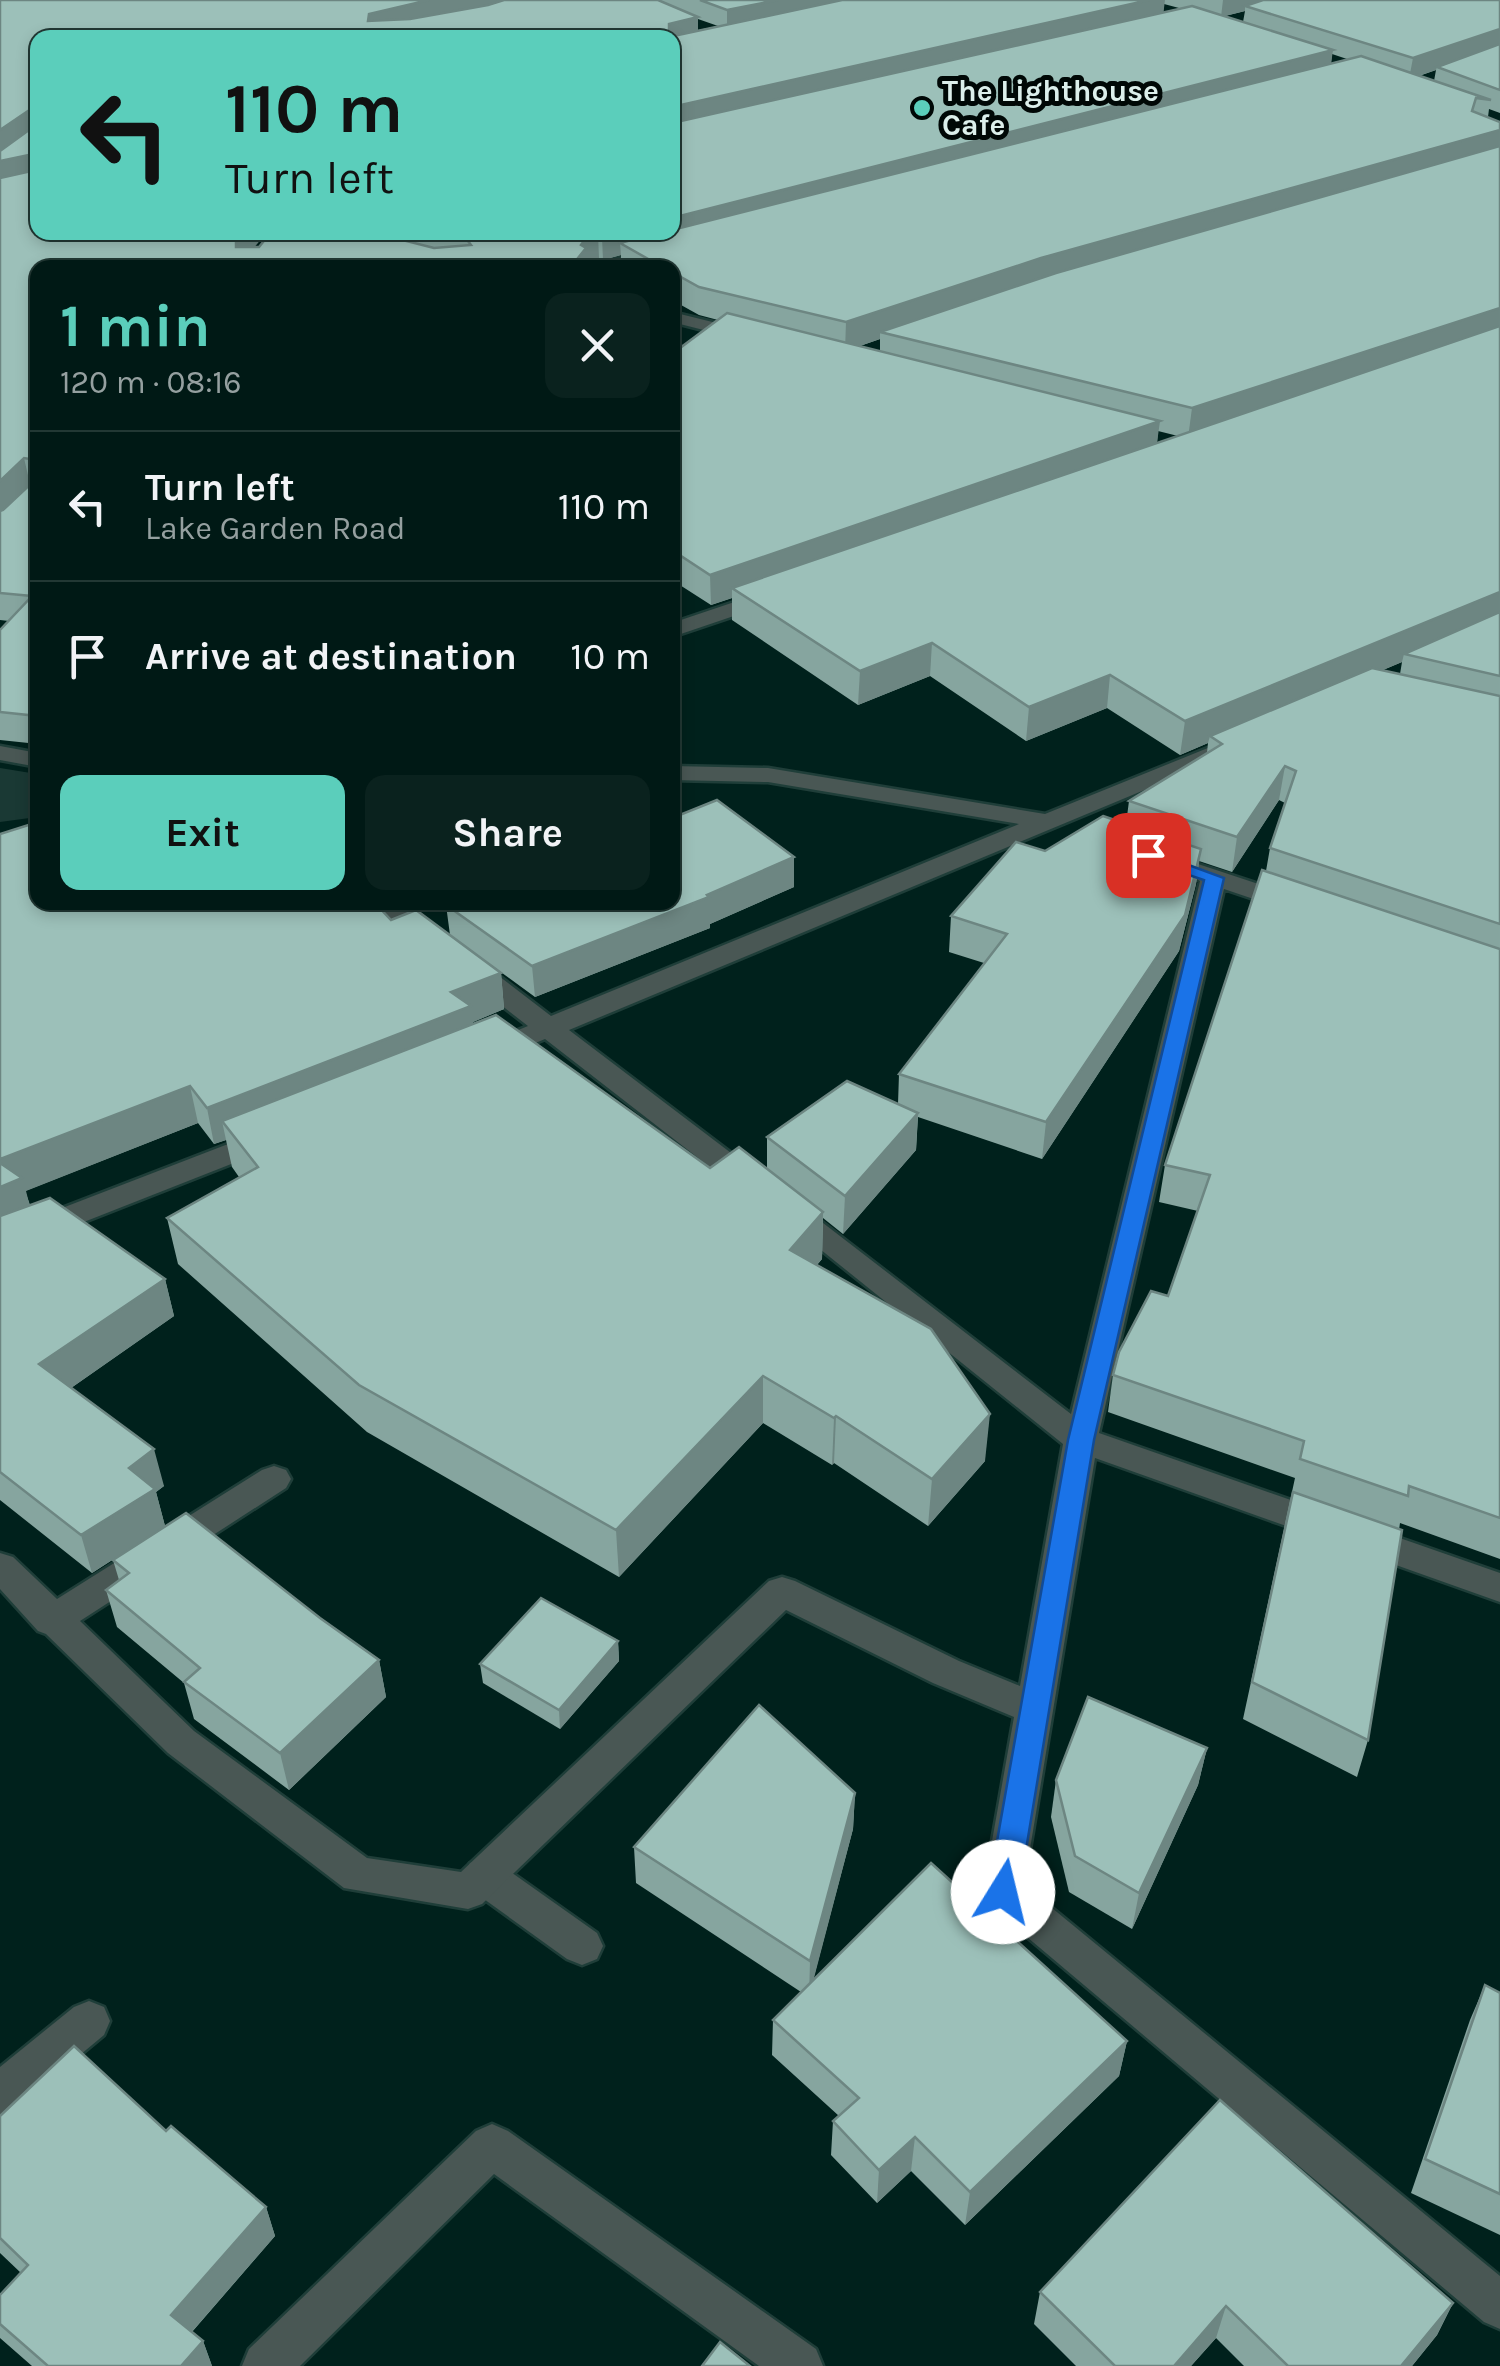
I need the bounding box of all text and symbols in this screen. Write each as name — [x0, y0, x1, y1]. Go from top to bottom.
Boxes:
text: 110 m — [225, 68, 403, 150]
icon: left — [60, 70, 190, 200]
place label: The Lighthouse Cafe — [942, 73, 1159, 143]
marker: The Lighthouse Cafe — [911, 97, 933, 119]
text: Turn left — [225, 152, 394, 204]
text: 1 min — [60, 291, 211, 361]
button: close — [545, 293, 650, 398]
text: 120 m · 08:16 — [60, 364, 242, 401]
text: Turn left — [145, 465, 295, 510]
icon: left — [60, 479, 115, 534]
text: 110 m — [558, 484, 650, 529]
text: Lake Garden Road — [145, 510, 405, 547]
icon: arrive — [60, 629, 115, 684]
text: Arrive at destination — [145, 634, 517, 679]
text: 10 m — [570, 634, 650, 679]
button: Exit — [60, 775, 345, 890]
button: Share — [365, 775, 650, 890]
pin — [1106, 813, 1191, 898]
icon: arrive — [1121, 828, 1176, 883]
position arrow — [951, 1840, 1055, 1944]

